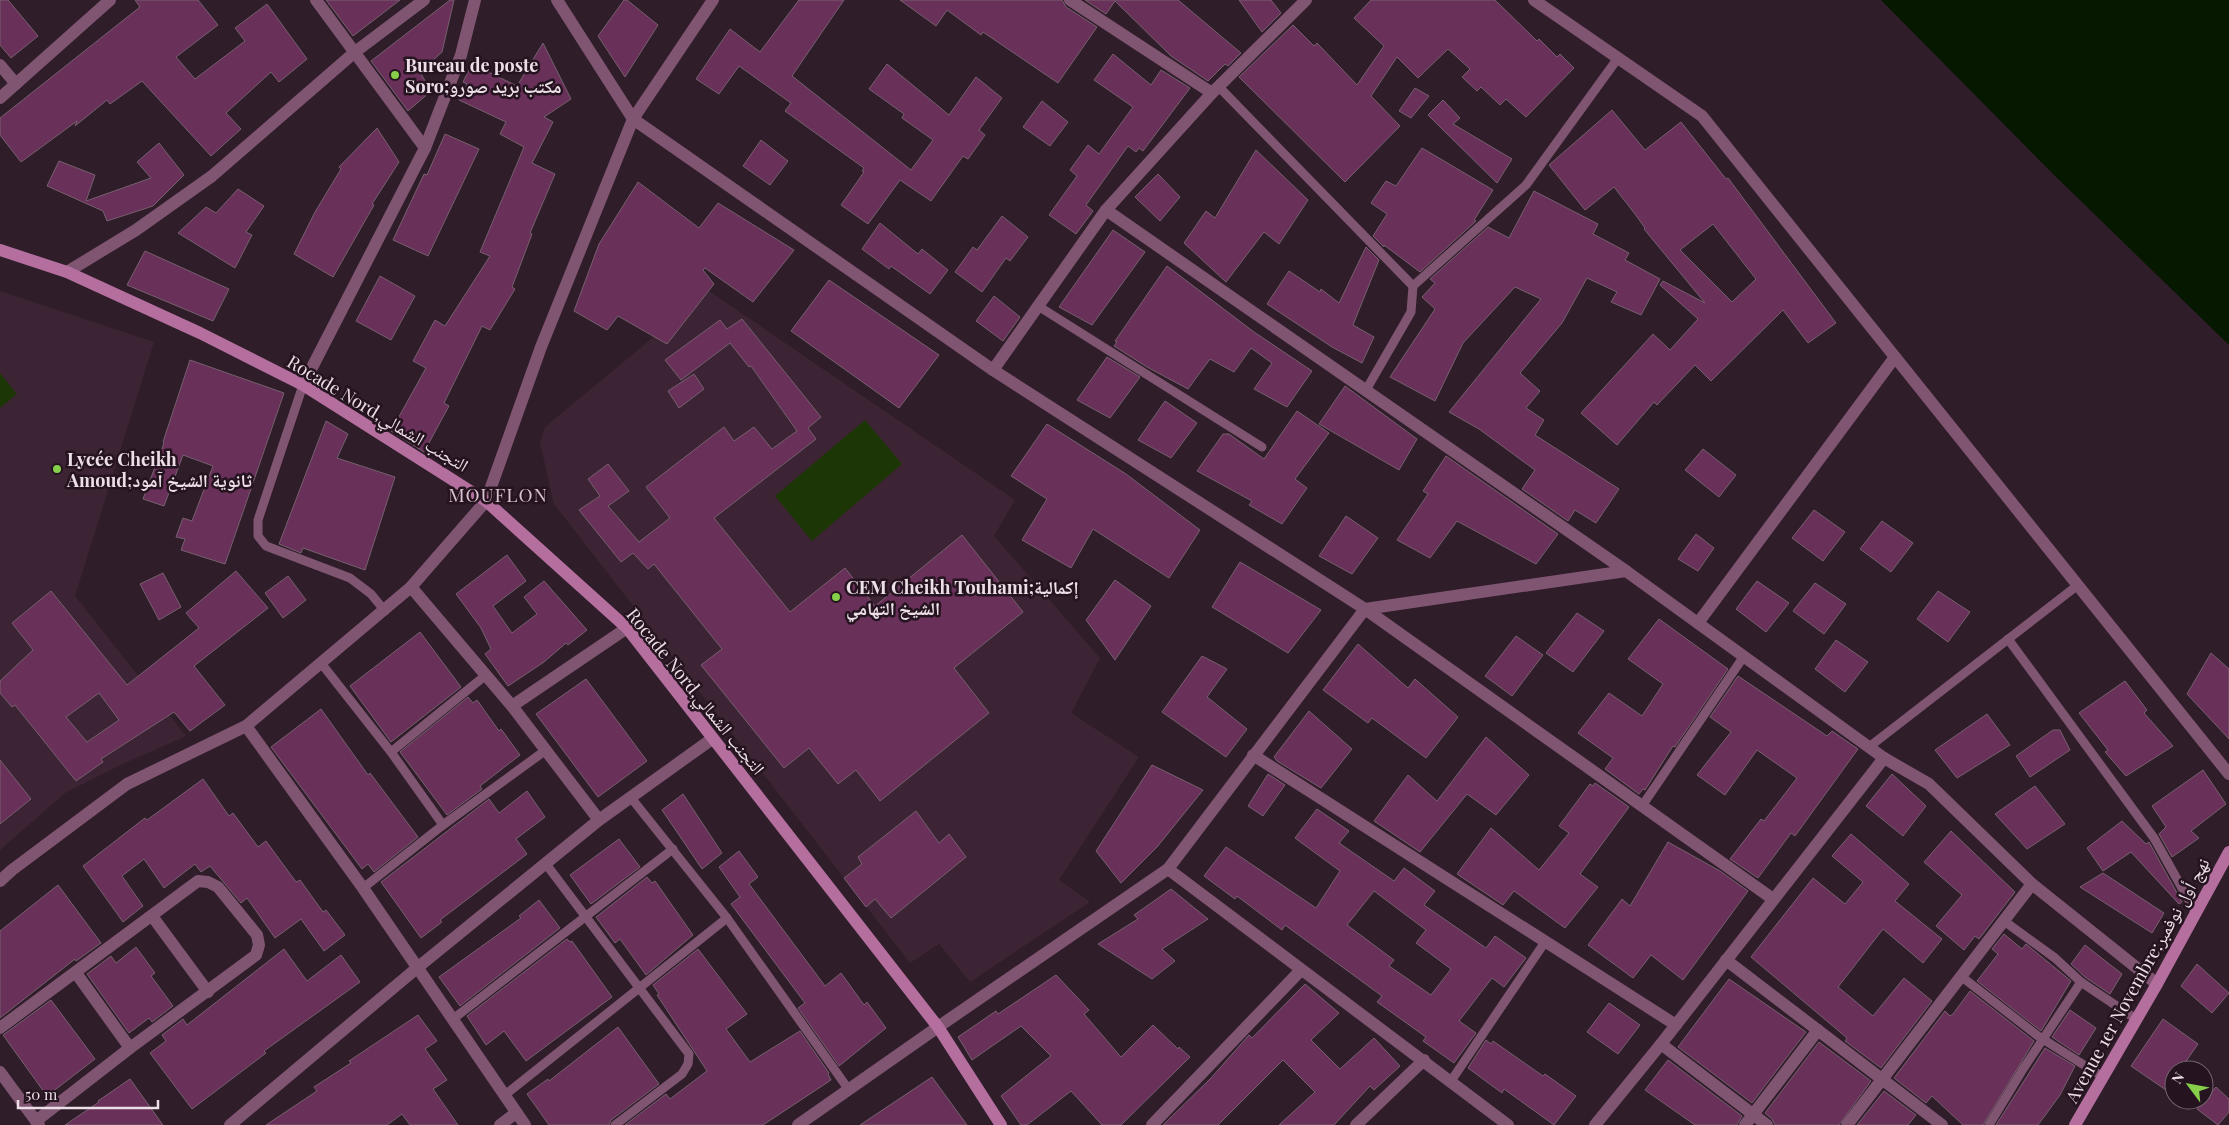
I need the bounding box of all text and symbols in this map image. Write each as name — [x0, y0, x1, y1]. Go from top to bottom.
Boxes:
place label: Bureau de poste Soro;مكتب بريد صورو — [405, 53, 562, 98]
marker: Bureau de poste Soro;مكتب بريد صورو — [389, 69, 401, 81]
street label: Rocade Nord,التجنب الشمالي — [281, 349, 473, 480]
place label: Lycée Cheikh Amoud;ثانوية الشيخ آمود — [66, 447, 252, 493]
marker: Lycée Cheikh Amoud;ثانوية الشيخ آمود — [51, 463, 63, 475]
district label: MOUFLON — [448, 481, 548, 507]
place label: CEM Cheikh Touhami;إكمالية الشيخ التهامي — [846, 575, 1079, 623]
marker: CEM Cheikh Touhami;إكمالية الشيخ التهامي — [830, 591, 842, 603]
street label: Rocade Nord,التجنب الشمالي — [619, 603, 771, 781]
street label: Avenue 1er Novembre;نهج أول نوفمبر — [2060, 854, 2214, 1106]
north arrow — [2164, 1060, 2214, 1110]
scale bar — [18, 1078, 158, 1110]
text: 50 m — [25, 1084, 58, 1104]

